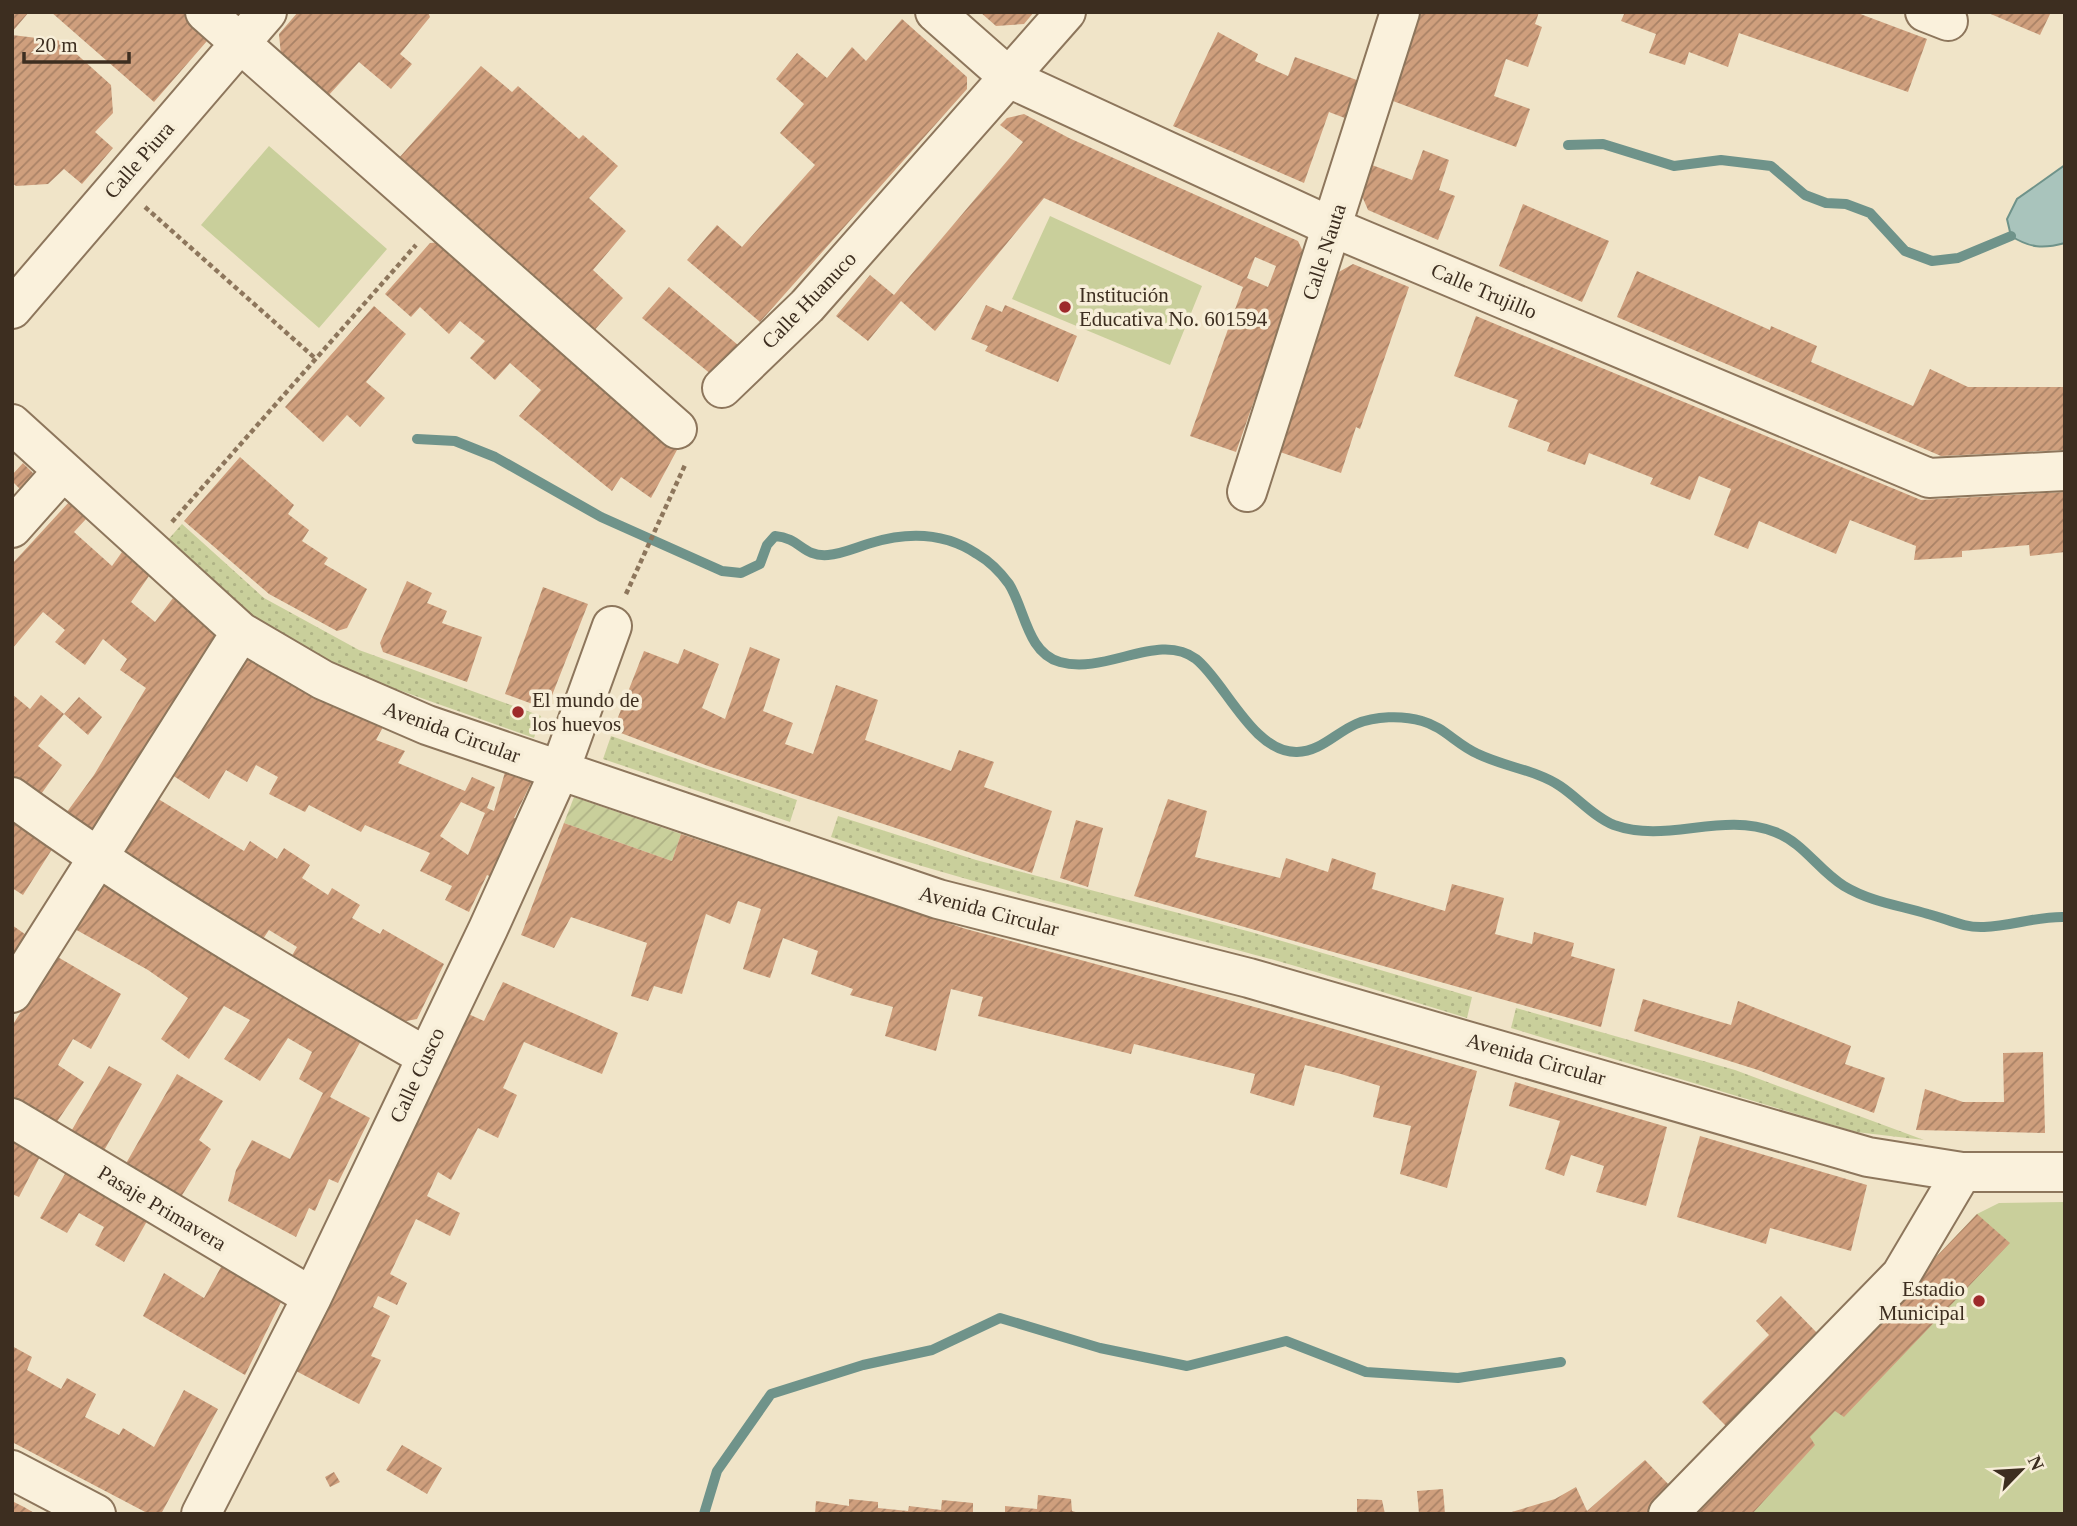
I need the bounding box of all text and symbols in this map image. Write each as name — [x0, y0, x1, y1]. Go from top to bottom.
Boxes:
scale bar — [24, 21, 130, 65]
text: 20 m — [35, 33, 78, 57]
street label: Calle Piura — [99, 116, 179, 203]
street label: Calle Nauta — [1297, 200, 1351, 303]
street label: Calle Huanuco — [757, 247, 861, 353]
street label: Calle Trujillo — [1427, 258, 1541, 324]
place label: Institución Educativa No. 601594 — [1079, 283, 1268, 331]
marker: Institución Educativa No. 601594 — [1057, 299, 1073, 315]
place label: El mundo de los huevos — [532, 688, 639, 736]
street label: Avenida Circular — [380, 696, 524, 768]
marker: El mundo de los huevos — [510, 704, 526, 720]
street label: Avenida Circular — [917, 881, 1061, 941]
street label: Calle Cusco — [385, 1024, 449, 1126]
street label: Avenida Circular — [1464, 1028, 1608, 1090]
street label: Pasaje Primavera — [94, 1160, 231, 1256]
place label: Estadio Municipal — [1879, 1277, 1965, 1325]
marker: Estadio Municipal — [1971, 1293, 1987, 1309]
north arrow — [1986, 1435, 2056, 1505]
text: N — [2024, 1452, 2048, 1474]

